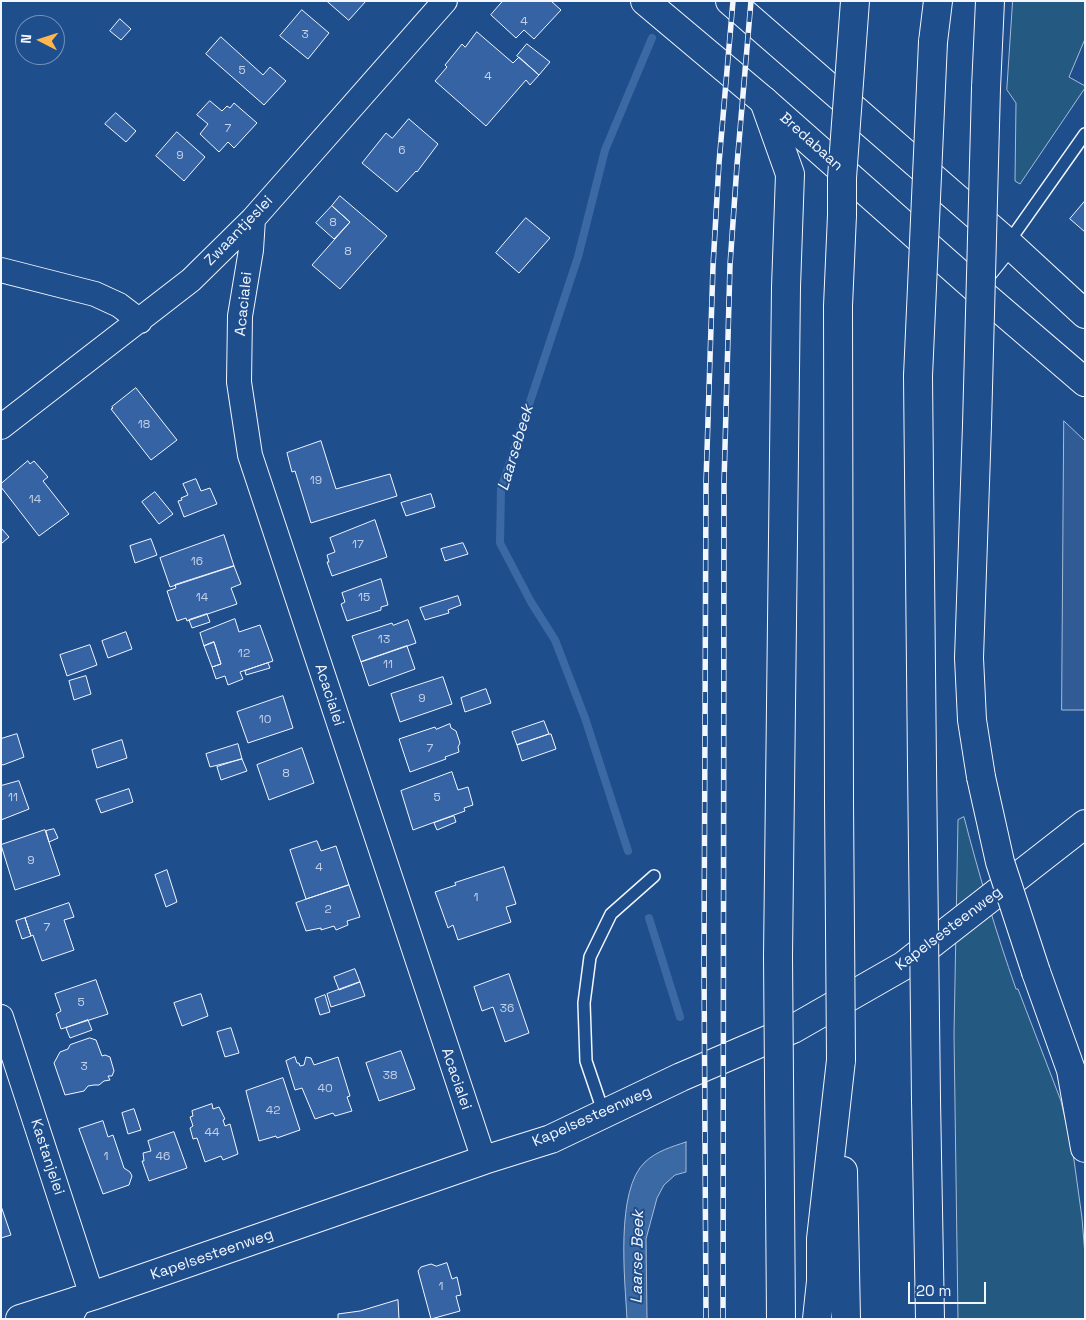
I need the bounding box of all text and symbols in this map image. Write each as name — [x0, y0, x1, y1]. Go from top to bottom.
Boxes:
north arrow — [15, 15, 65, 65]
house number: 4 — [520, 15, 528, 29]
house number: 3 — [301, 28, 309, 42]
text: N — [17, 33, 35, 44]
house number: 5 — [238, 64, 246, 78]
house number: 4 — [484, 70, 492, 84]
street label: Bredabaan — [776, 109, 846, 175]
house number: 7 — [225, 122, 231, 136]
house number: 6 — [398, 144, 406, 158]
house number: 9 — [176, 149, 184, 163]
street label: Zwaantjeslei — [201, 192, 277, 270]
house number: 8 — [329, 216, 337, 230]
house number: 8 — [344, 245, 352, 259]
street label: Acacialei — [232, 271, 256, 337]
water label: Laarsebeek — [494, 403, 538, 493]
house number: 18 — [138, 418, 150, 432]
house number: 19 — [310, 474, 322, 488]
house number: 14 — [29, 493, 41, 507]
house number: 17 — [352, 538, 364, 552]
house number: 16 — [191, 555, 203, 569]
house number: 14 — [196, 591, 208, 605]
house number: 15 — [358, 591, 370, 605]
house number: 13 — [378, 633, 390, 647]
house number: 12 — [238, 647, 250, 661]
house number: 11 — [383, 658, 393, 672]
street label: Acacialei — [310, 662, 348, 728]
house number: 9 — [418, 692, 426, 706]
house number: 10 — [259, 713, 271, 727]
house number: 7 — [427, 742, 433, 756]
house number: 8 — [282, 767, 290, 781]
house number: 11 — [8, 791, 18, 805]
house number: 5 — [433, 791, 441, 805]
house number: 9 — [27, 854, 35, 868]
house number: 4 — [315, 861, 323, 875]
street label: Kapelsesteenweg — [892, 883, 1006, 975]
house number: 1 — [473, 891, 479, 905]
house number: 2 — [324, 903, 332, 917]
house number: 7 — [44, 921, 50, 935]
house number: 5 — [77, 996, 85, 1010]
house number: 36 — [500, 1002, 514, 1016]
street label: Acacialei — [437, 1046, 475, 1112]
house number: 3 — [80, 1060, 88, 1074]
house number: 38 — [383, 1069, 397, 1083]
house number: 40 — [317, 1082, 333, 1096]
street label: Kapelsesteenweg — [530, 1083, 654, 1151]
house number: 42 — [266, 1104, 280, 1118]
street label: Kastanjelei — [26, 1117, 68, 1197]
house number: 44 — [205, 1126, 219, 1140]
house number: 1 — [103, 1150, 109, 1164]
house number: 46 — [156, 1150, 170, 1164]
water label: Laarse Beek — [628, 1210, 648, 1304]
street label: Kapelsesteenweg — [148, 1226, 276, 1284]
scale bar — [911, 1272, 988, 1304]
house number: 1 — [438, 1280, 444, 1294]
text: 20 m — [916, 1281, 951, 1300]

